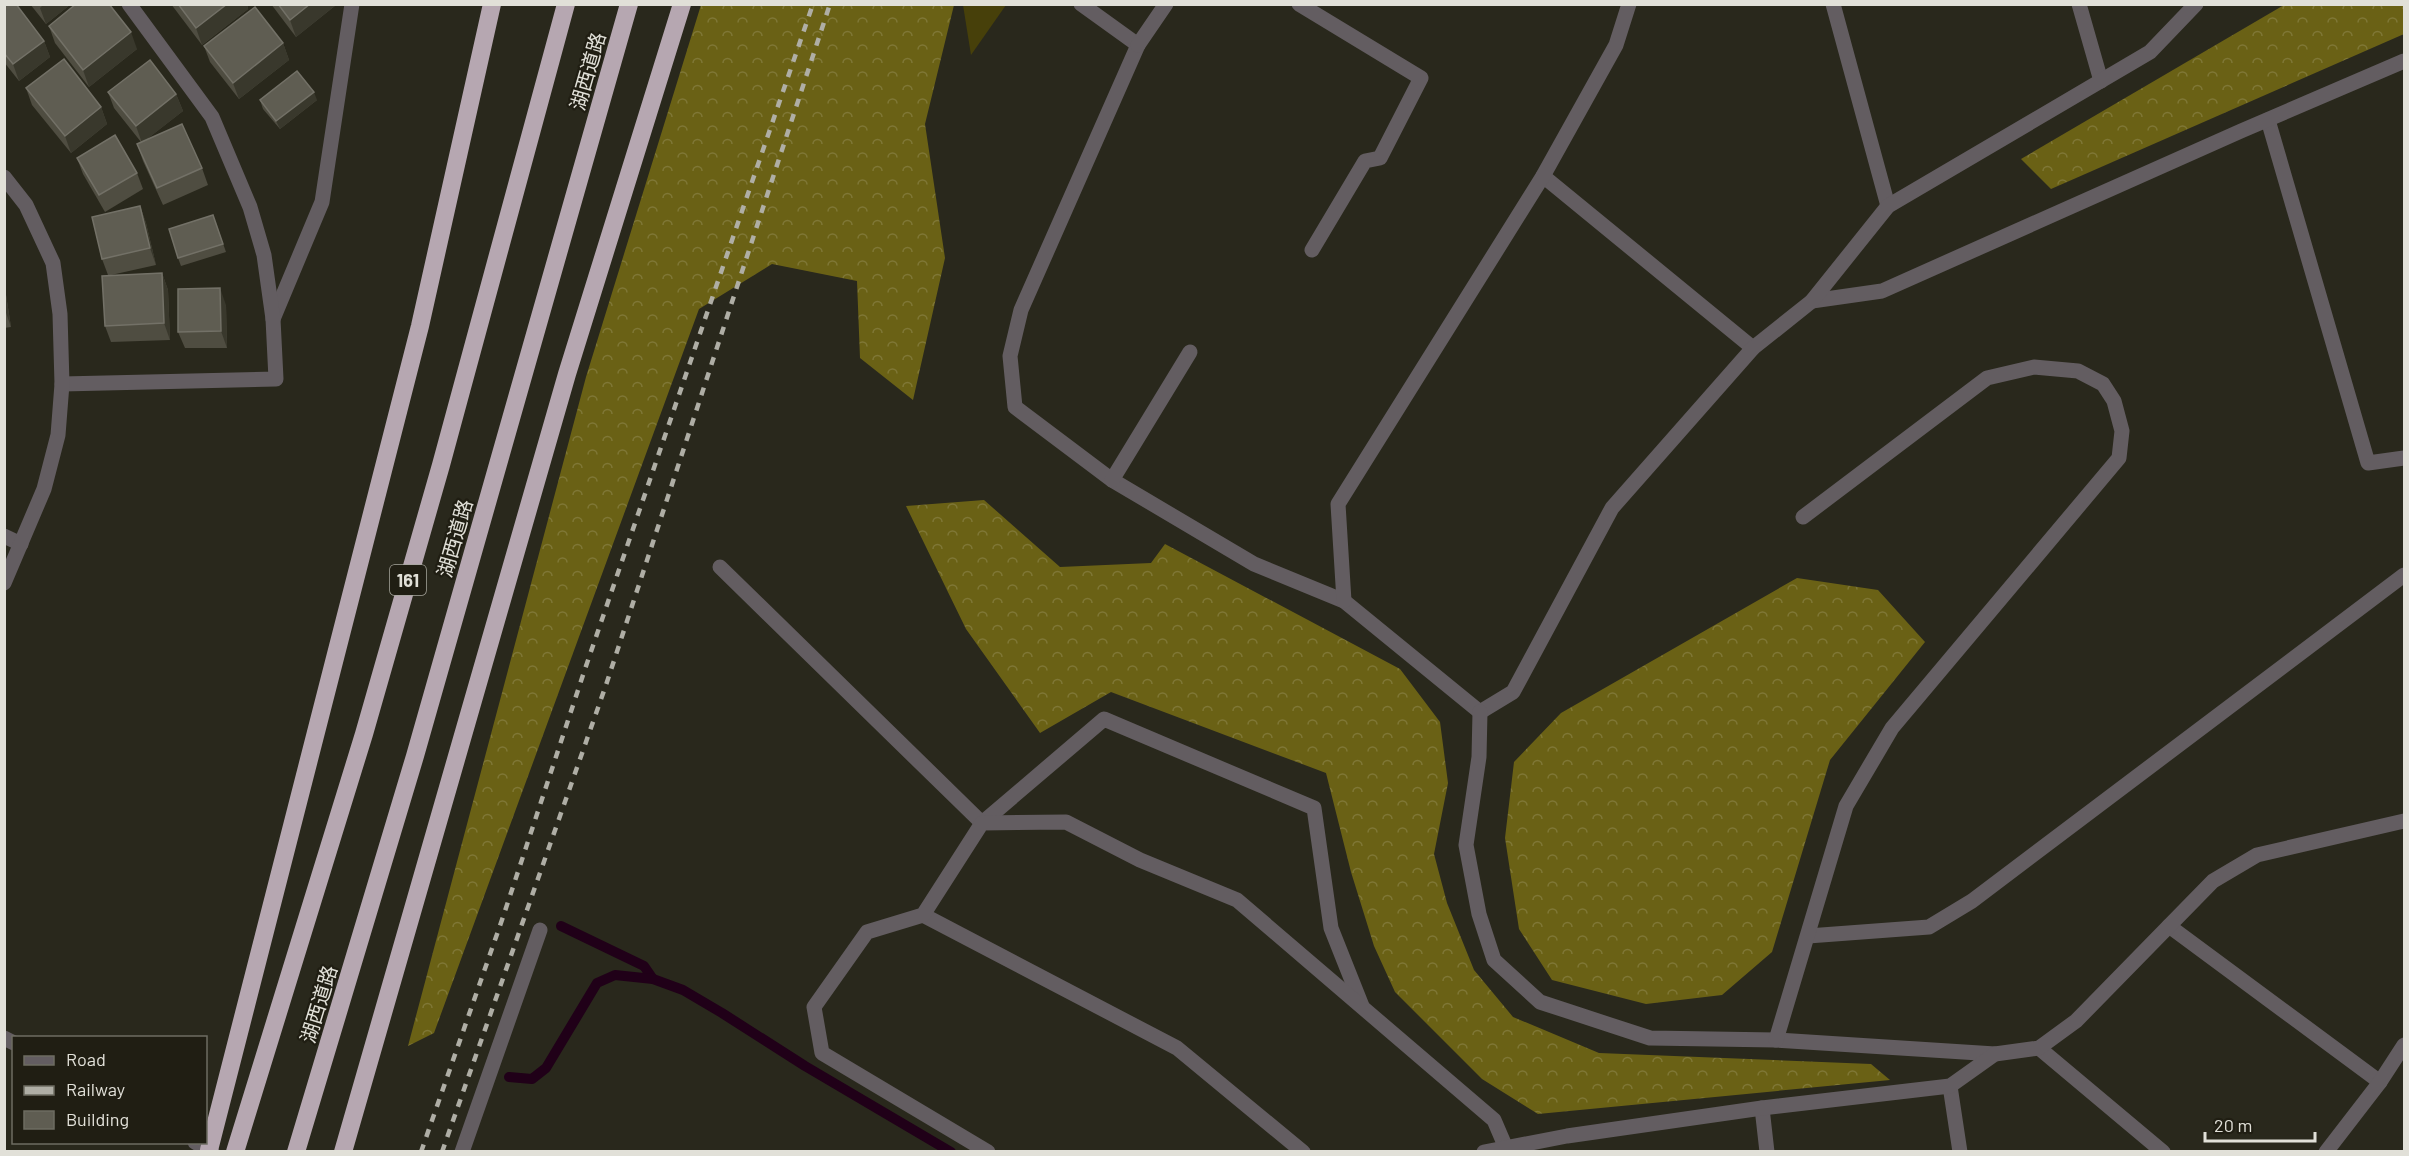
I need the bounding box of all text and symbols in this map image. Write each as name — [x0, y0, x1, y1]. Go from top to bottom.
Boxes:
street label: 湖西道路 — [564, 29, 610, 113]
street label: 湖西道路 — [431, 496, 477, 580]
road number: 161 — [390, 565, 426, 595]
street label: 湖西道路 — [295, 962, 341, 1046]
legend — [12, 1036, 207, 1144]
text: Road — [66, 1048, 106, 1070]
text: Railway — [66, 1078, 125, 1100]
scale bar — [2205, 1105, 2314, 1143]
text: Building — [66, 1108, 129, 1130]
text: 20 m — [2214, 1114, 2252, 1136]

